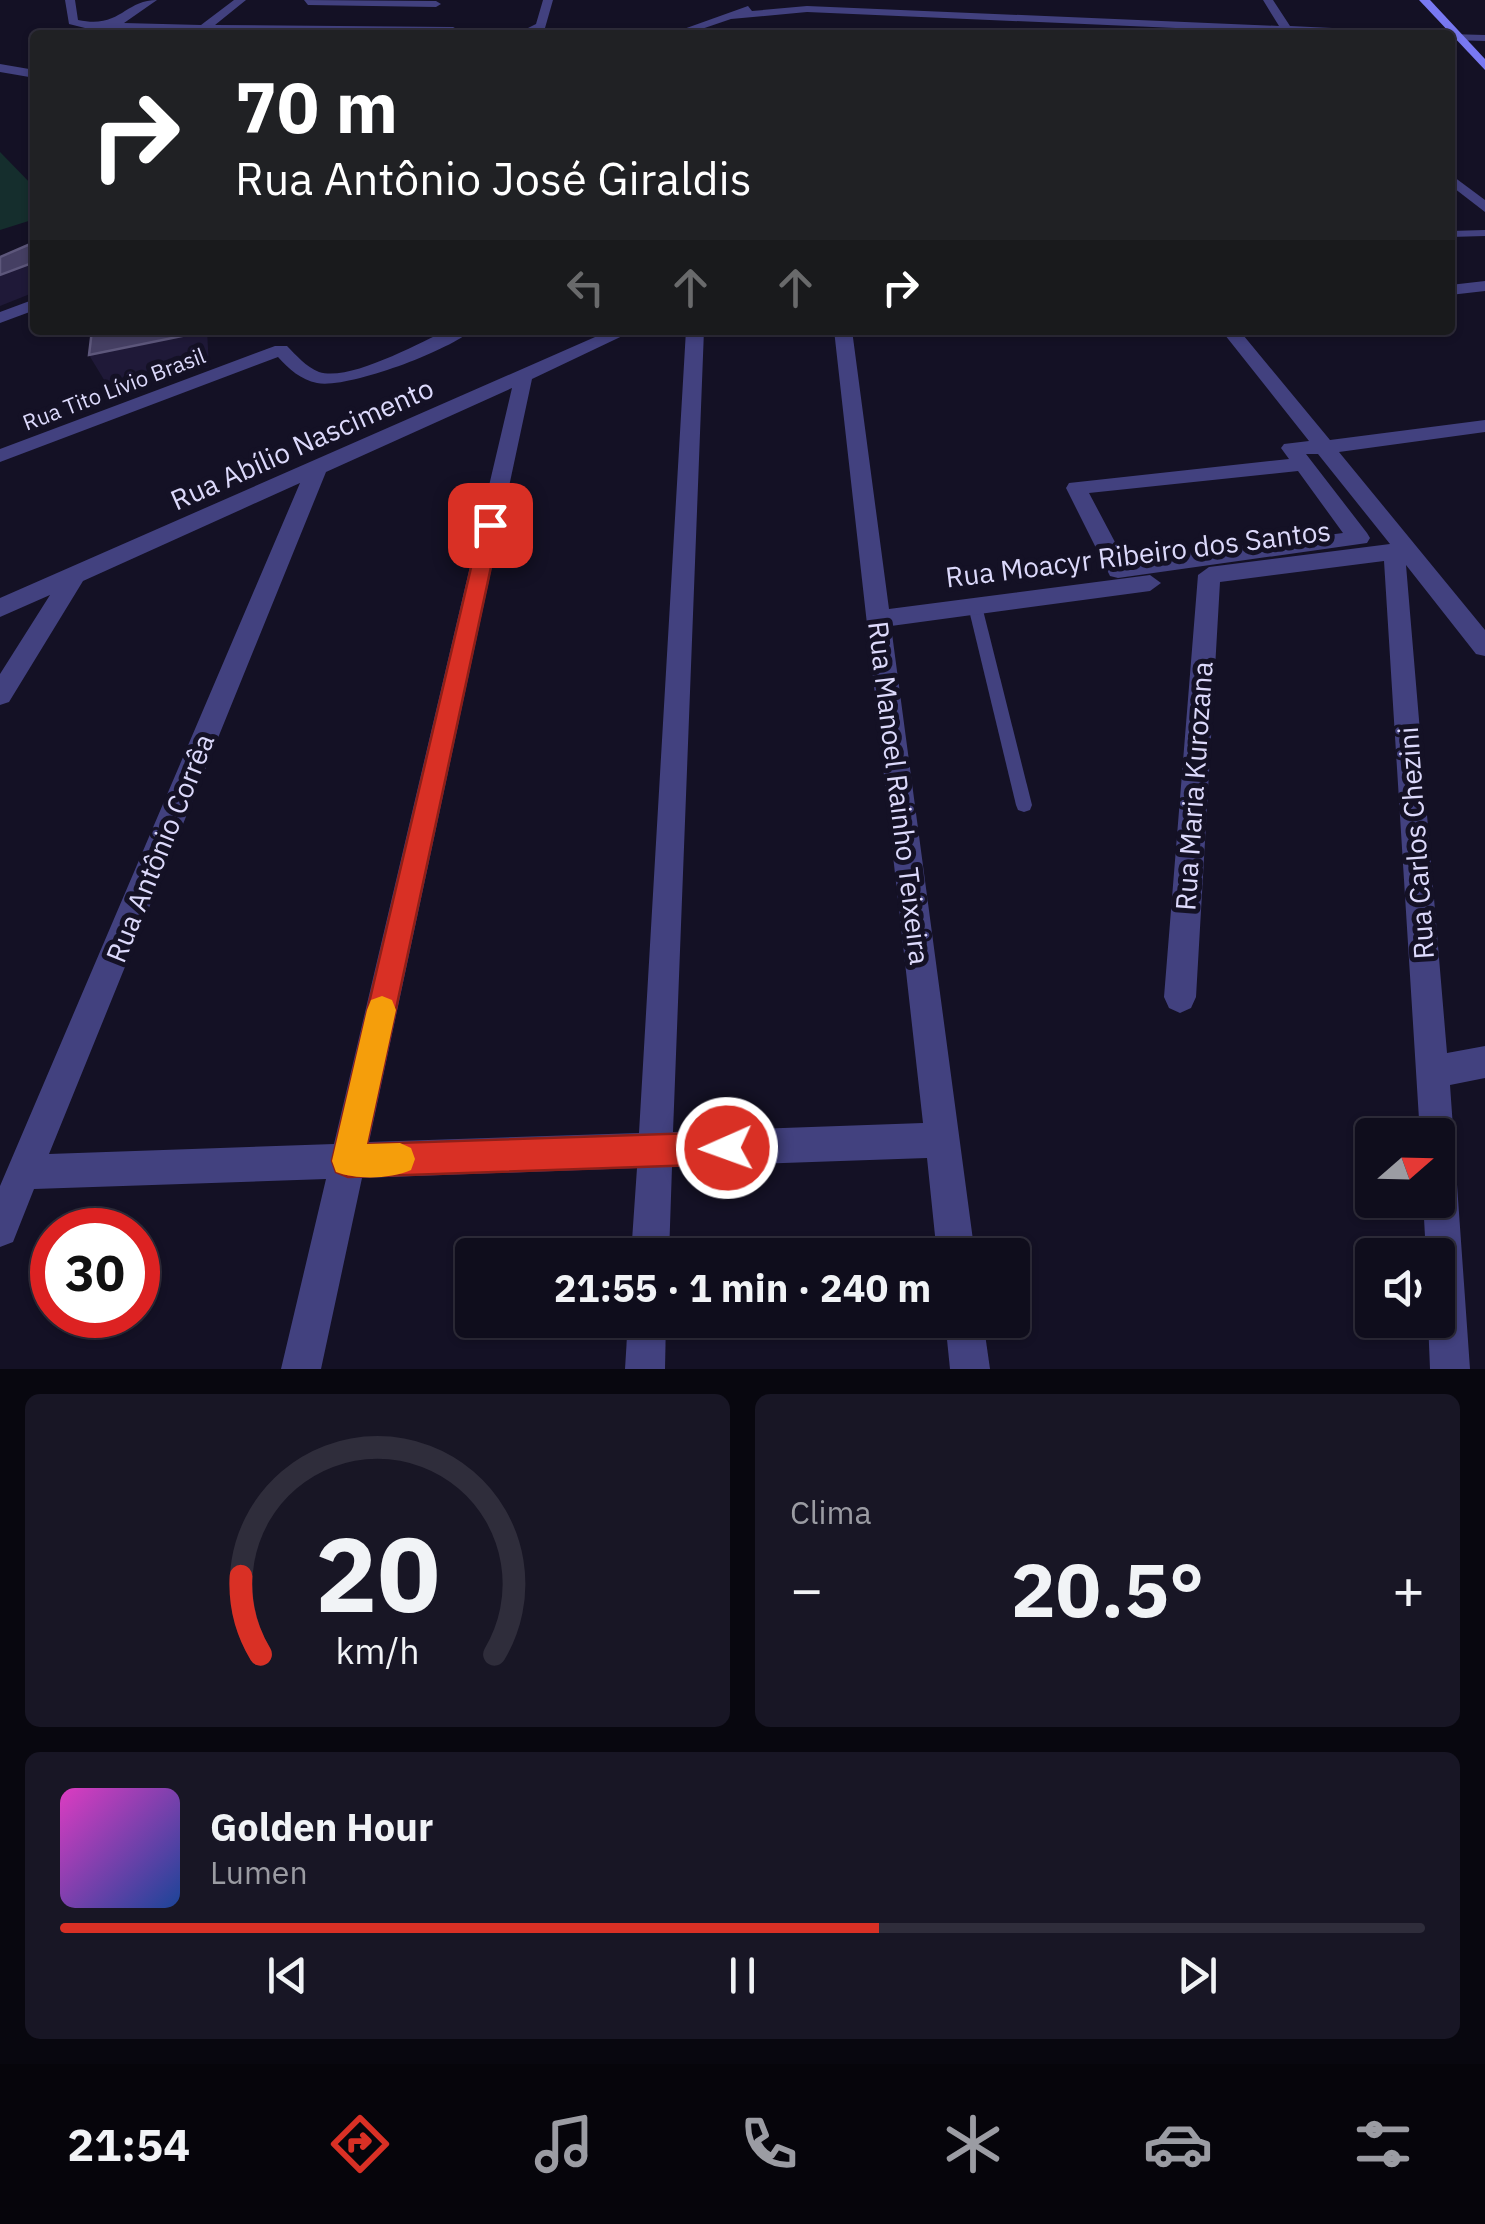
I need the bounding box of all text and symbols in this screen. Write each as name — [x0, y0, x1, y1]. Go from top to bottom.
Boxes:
text: 70 m — [235, 61, 398, 152]
icon: right — [70, 70, 200, 200]
text: Rua Antônio José Giraldis — [235, 149, 752, 207]
icon: left — [558, 260, 613, 315]
icon: ahead — [663, 260, 718, 315]
icon: ahead — [768, 260, 823, 315]
icon: right — [873, 260, 928, 315]
street label: Rua Tito Lívio Brasil — [18, 340, 209, 437]
street label: Rua Abílio Nascimento — [165, 369, 439, 518]
pin — [448, 483, 533, 568]
icon: arrive — [463, 498, 518, 553]
street label: Rua Moacyr Ribeiro dos Santos — [943, 511, 1333, 596]
street label: Rua Manoel Rainho Teixeira — [860, 619, 939, 967]
street label: Rua Maria Kurozana — [1166, 660, 1221, 912]
street label: Rua Carlos Chezini — [1389, 726, 1442, 961]
street label: Rua Antônio Corrêa — [97, 728, 222, 968]
position arrow — [675, 1096, 779, 1200]
north arrow — [1355, 1118, 1455, 1218]
map controls — [1355, 1118, 1455, 1338]
speed limit sign: 30 — [30, 1208, 160, 1338]
button: sound — [1355, 1238, 1455, 1338]
text: 21:55 · 1 min · 240 m — [554, 1263, 931, 1312]
text: Clima — [790, 1491, 872, 1533]
text: 20 — [315, 1505, 440, 1641]
text: 20.5° — [1011, 1540, 1204, 1638]
text: − — [790, 1553, 823, 1624]
text: + — [1392, 1553, 1425, 1624]
text: km/h — [335, 1627, 420, 1674]
text: Golden Hour — [210, 1802, 433, 1851]
text: Lumen — [210, 1851, 308, 1893]
icon: previous — [260, 1948, 315, 2003]
icon: pause — [715, 1948, 770, 2003]
icon: next — [1170, 1948, 1225, 2003]
icon: directions — [325, 2109, 395, 2179]
icon: music — [529, 2109, 599, 2179]
icon: phone — [734, 2109, 804, 2179]
icon: climate — [938, 2109, 1008, 2179]
icon: car — [1143, 2109, 1213, 2179]
icon: filters — [1348, 2109, 1418, 2179]
text: 21:54 — [67, 2115, 190, 2173]

